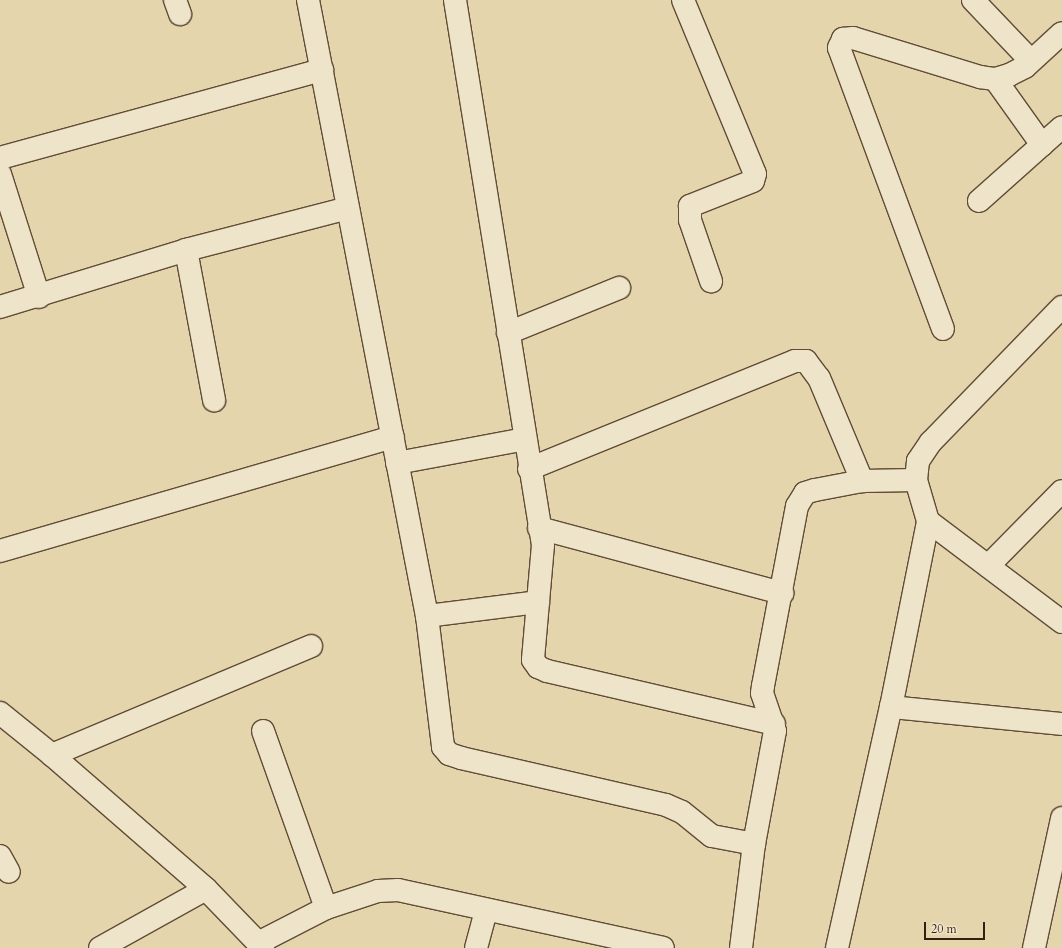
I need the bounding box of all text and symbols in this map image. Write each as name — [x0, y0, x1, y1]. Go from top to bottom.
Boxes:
scale bar — [926, 914, 987, 940]
text: 20 m — [931, 921, 957, 937]

